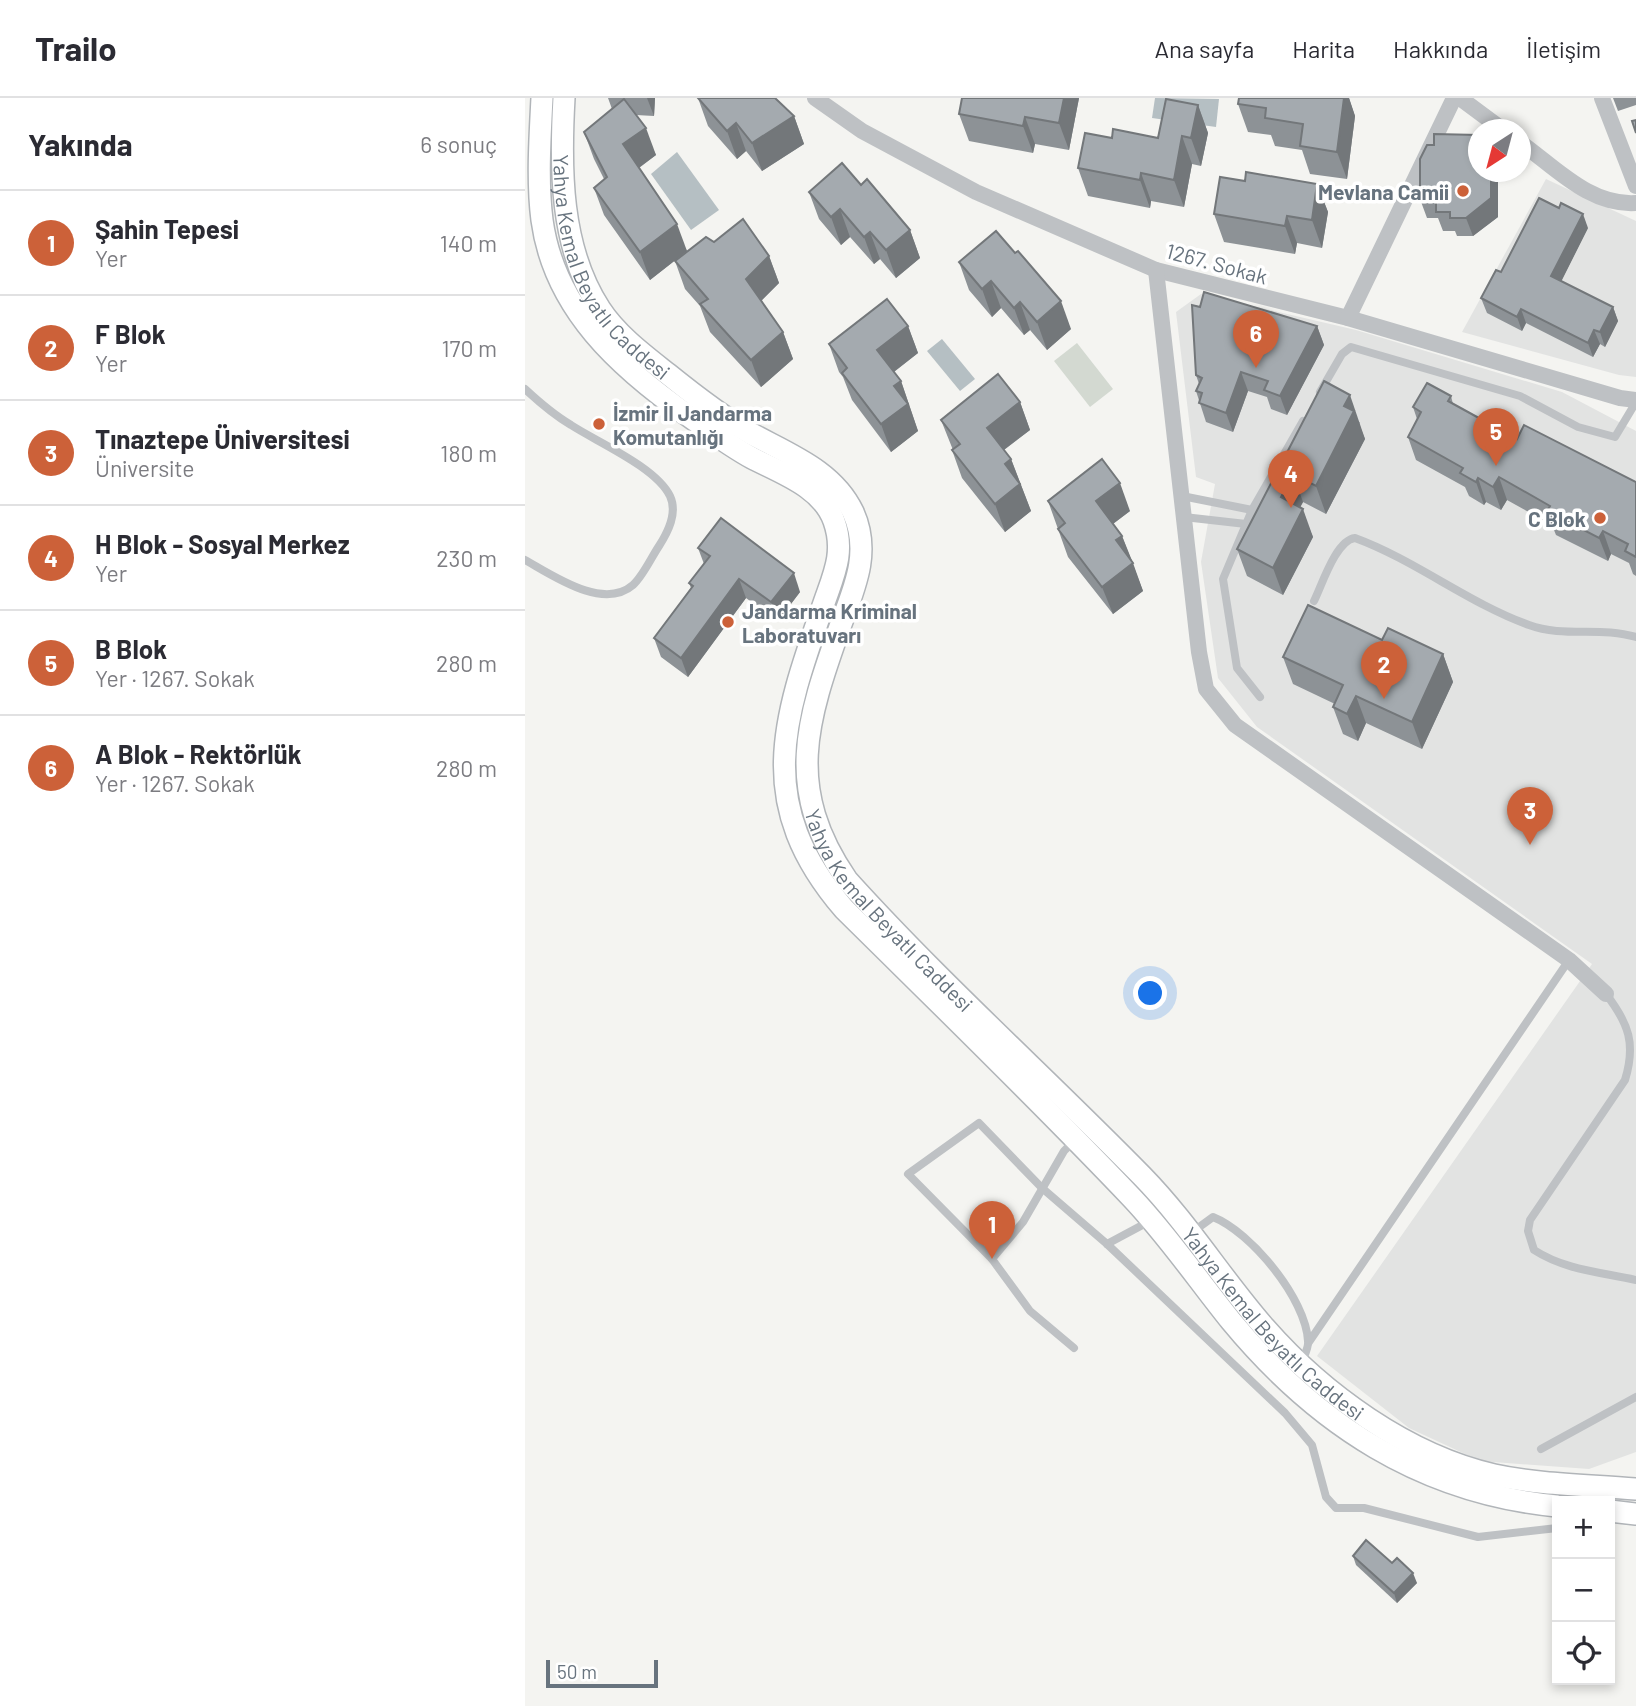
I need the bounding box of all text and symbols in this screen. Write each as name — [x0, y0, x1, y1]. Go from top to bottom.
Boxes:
text: Trailo — [35, 28, 117, 68]
text: Ana sayfa — [1155, 34, 1254, 63]
text: Harita — [1292, 34, 1355, 63]
text: Hakkında — [1393, 34, 1488, 63]
text: İletişim — [1526, 34, 1601, 63]
north arrow — [1468, 119, 1531, 182]
text: Yakında — [28, 126, 133, 162]
text: 6 sonuç — [420, 130, 497, 158]
street label: Yahya Kemal Beyatlı Caddesi — [550, 154, 675, 383]
place label: Mevlana Camii — [1318, 179, 1449, 204]
marker: Mevlana Camii — [1455, 183, 1471, 199]
text: Şahin Tepesi — [95, 213, 239, 244]
text: 1 — [47, 229, 55, 257]
text: 140 m — [440, 229, 497, 257]
street label: 1267. Sokak — [1164, 237, 1270, 289]
text: Yer — [95, 244, 127, 272]
pin: 6 — [1233, 310, 1279, 368]
text: F Blok — [95, 318, 166, 349]
text: 2 — [45, 334, 57, 362]
text: 170 m — [441, 334, 497, 362]
text: Yer — [95, 349, 127, 377]
place label: İzmir İl Jandarma Komutanlığı — [613, 400, 772, 449]
pin: 5 — [1473, 408, 1519, 466]
marker: İzmir İl Jandarma Komutanlığı — [591, 416, 607, 432]
text: Tınaztepe Üniversitesi — [95, 423, 350, 454]
text: 3 — [45, 439, 57, 467]
text: 180 m — [440, 439, 497, 467]
pin: 4 — [1268, 450, 1314, 508]
text: Üniversite — [95, 454, 195, 482]
place label: C Blok — [1528, 506, 1586, 531]
marker: C Blok — [1592, 510, 1608, 526]
text: H Blok - Sosyal Merkez — [95, 528, 350, 559]
text: 4 — [44, 544, 58, 572]
text: 230 m — [436, 544, 497, 572]
text: Yer — [95, 559, 127, 587]
place label: Jandarma Kriminal Laboratuvarı — [742, 598, 917, 647]
marker: Jandarma Kriminal Laboratuvarı — [720, 614, 736, 630]
text: B Blok — [95, 633, 167, 664]
pin: 2 — [1361, 641, 1407, 699]
text: 5 — [45, 649, 57, 677]
text: 280 m — [436, 649, 497, 677]
text: Yer · 1267. Sokak — [95, 664, 255, 692]
text: A Blok - Rektörlük — [95, 738, 302, 769]
text: 6 — [45, 754, 57, 782]
text: 280 m — [436, 754, 497, 782]
text: Yer · 1267. Sokak — [95, 769, 255, 797]
pin: 3 — [1507, 787, 1553, 845]
street label: Yahya Kemal Beyatlı Caddesi — [801, 806, 978, 1016]
your location — [1133, 976, 1167, 1010]
pin: 1 — [969, 1201, 1015, 1259]
street label: Yahya Kemal Beyatlı Caddesi — [1178, 1222, 1369, 1424]
map controls — [1552, 1496, 1615, 1685]
button: + — [1552, 1496, 1615, 1559]
button: − — [1552, 1559, 1615, 1622]
button: locate — [1552, 1622, 1615, 1685]
scale bar — [546, 1657, 658, 1689]
text: 50 m — [557, 1660, 597, 1683]

